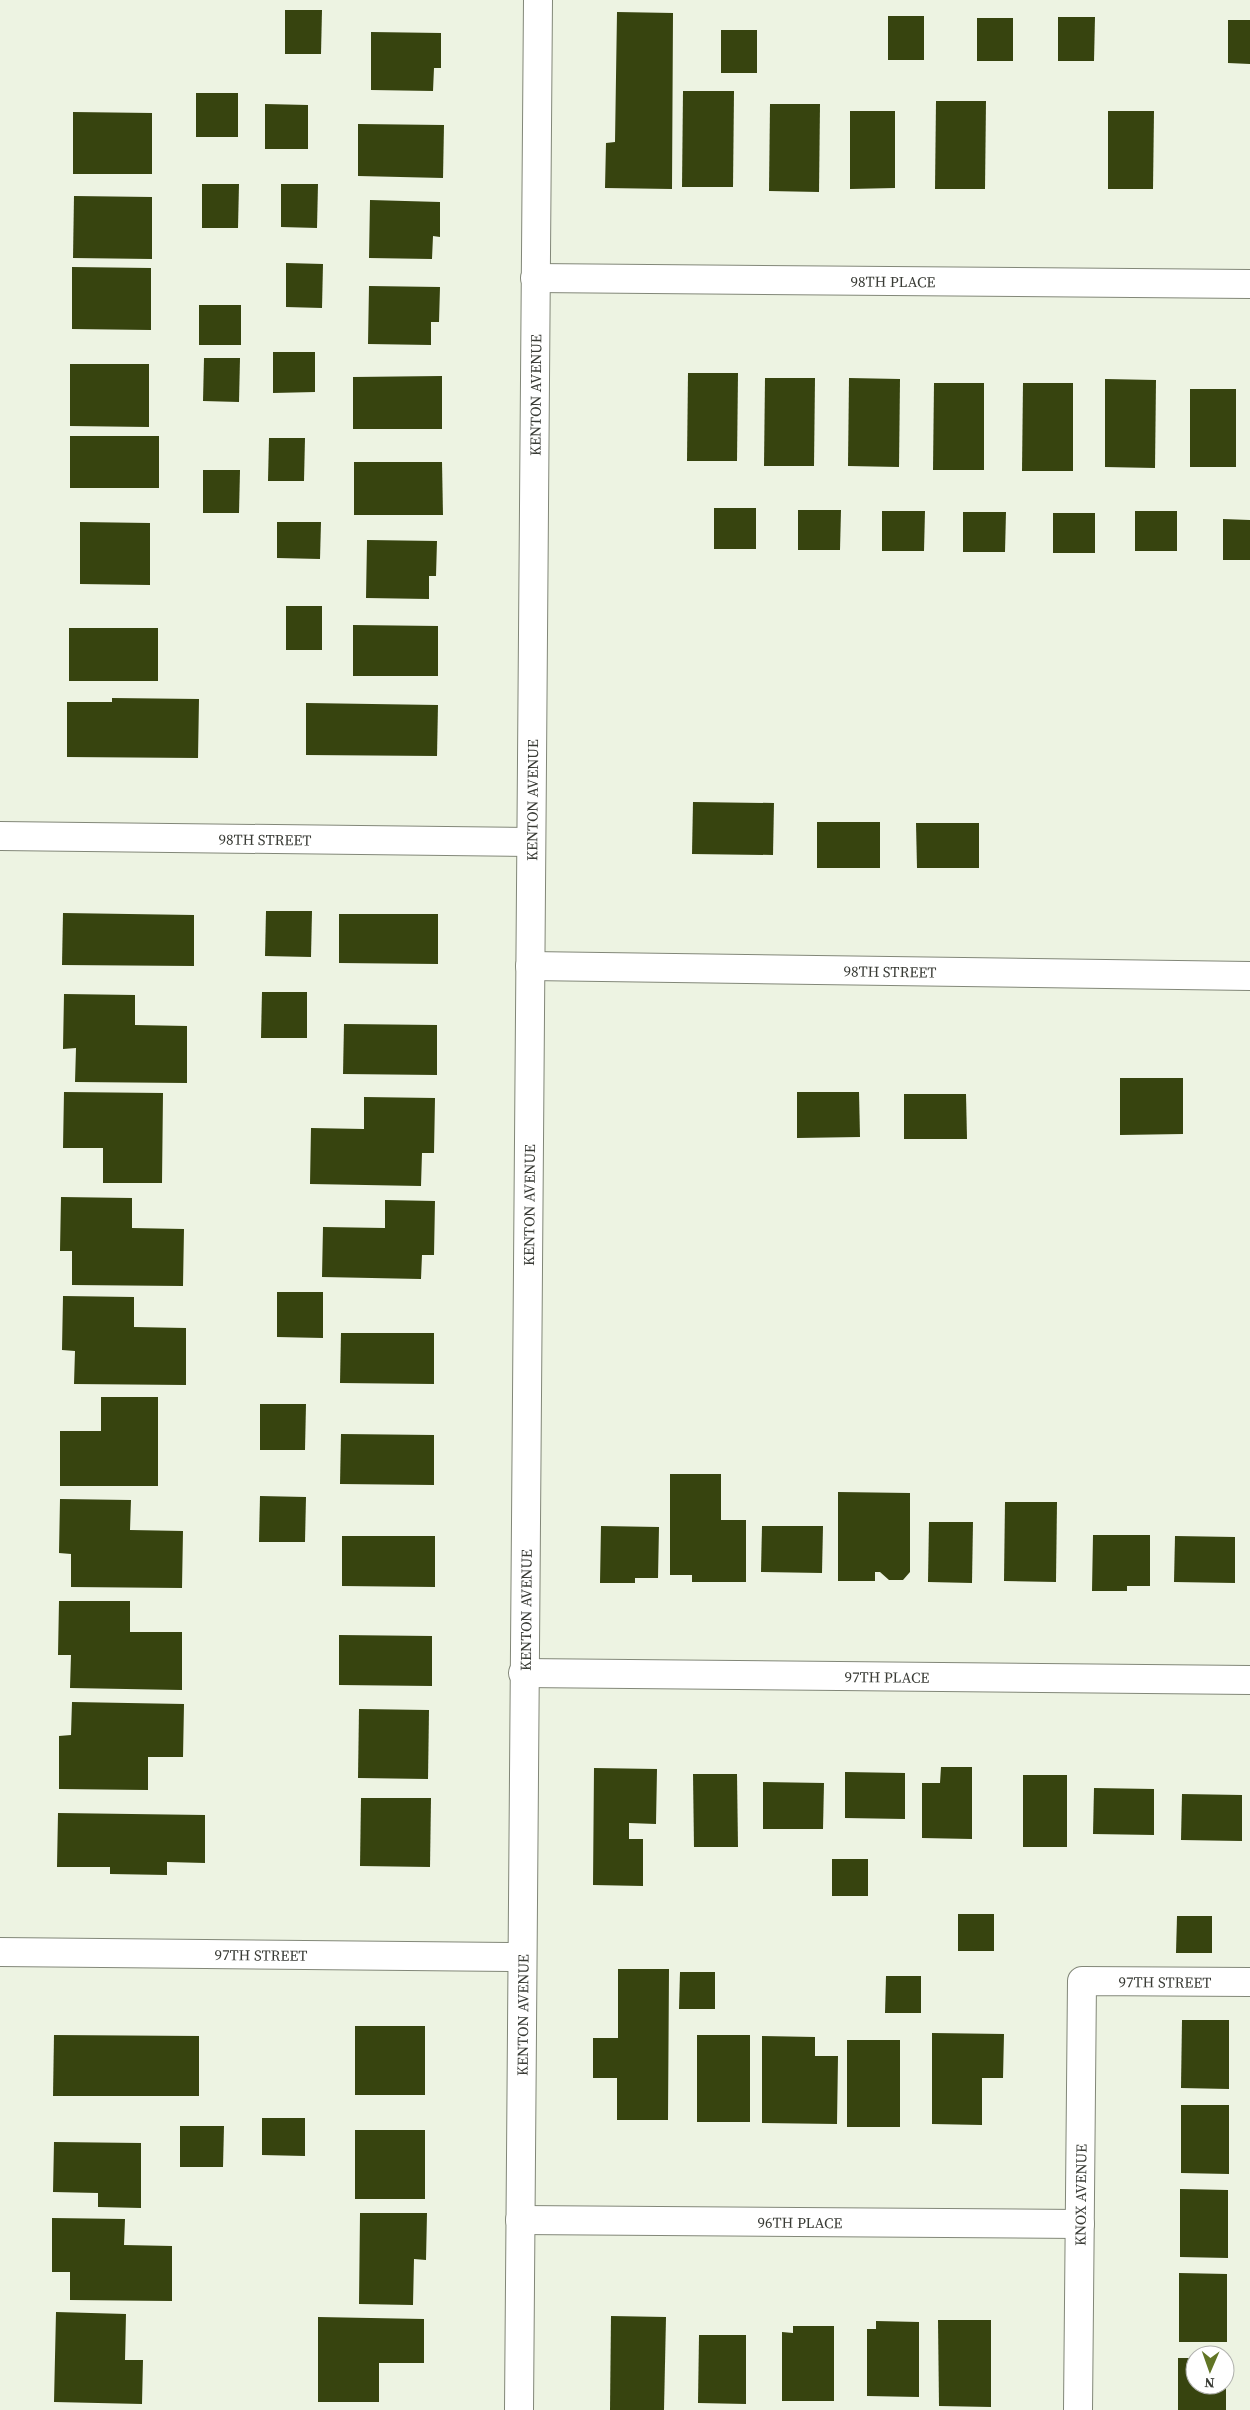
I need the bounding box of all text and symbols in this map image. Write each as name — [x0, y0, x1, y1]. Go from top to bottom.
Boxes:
street label: 98TH PLACE — [850, 270, 936, 292]
street label: KENTON AVENUE — [524, 334, 546, 456]
street label: KENTON AVENUE — [521, 739, 543, 861]
street label: 98TH STREET — [218, 828, 312, 850]
street label: 98TH STREET — [843, 960, 937, 982]
street label: KENTON AVENUE — [518, 1144, 539, 1266]
street label: KENTON AVENUE — [514, 1549, 536, 1671]
street label: 97TH PLACE — [844, 1666, 930, 1687]
street label: 97TH STREET — [214, 1944, 308, 1965]
street label: KENTON AVENUE — [511, 1954, 533, 2076]
street label: 97TH STREET — [1118, 1971, 1212, 1992]
street label: KNOX AVENUE — [1069, 2144, 1091, 2246]
street label: 96TH PLACE — [757, 2211, 843, 2233]
north arrow — [1185, 2345, 1235, 2395]
text: N — [1204, 2373, 1215, 2393]

